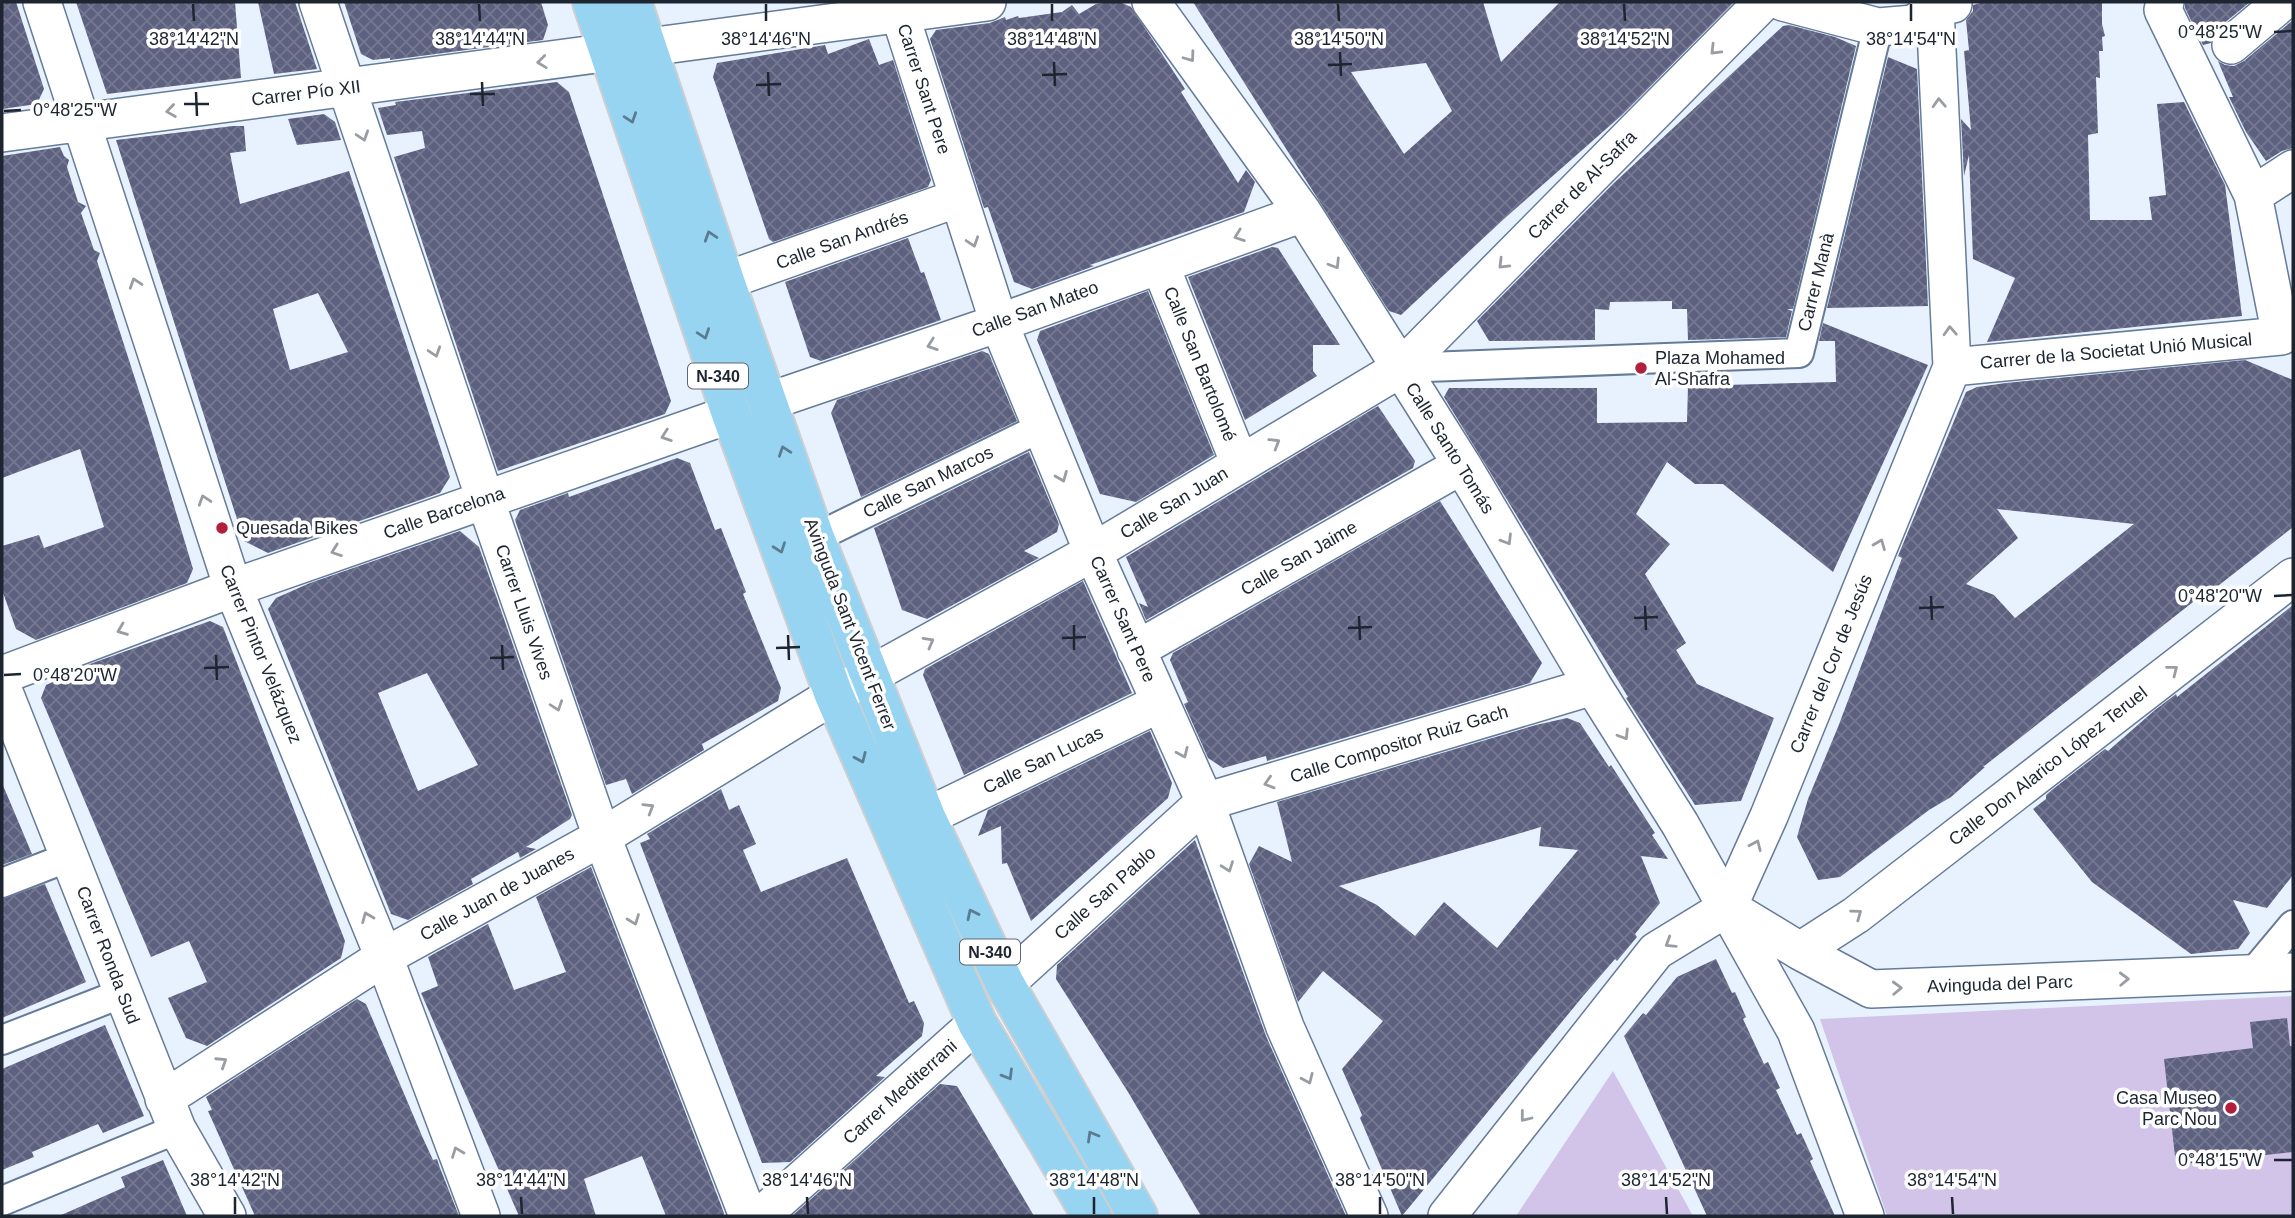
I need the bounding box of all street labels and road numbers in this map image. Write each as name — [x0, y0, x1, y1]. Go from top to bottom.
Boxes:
street label: Carrer Sant Pere — [893, 21, 955, 157]
street label: Carrer Pío XII — [250, 76, 362, 110]
street label: Carrer de Al-Safra — [1524, 126, 1641, 243]
street label: Calle San Andrés — [773, 207, 911, 273]
street label: Carrer Manà — [1794, 230, 1838, 333]
street label: Calle San Mateo — [969, 277, 1101, 341]
street label: Calle San Bartolomé — [1160, 284, 1240, 444]
street label: Carrer de la Societat Unió Musical — [1979, 329, 2253, 373]
road number: N-340 — [688, 364, 748, 388]
street label: Calle Santo Tomás — [1402, 379, 1498, 517]
street label: Calle San Marcos — [860, 442, 996, 522]
street label: Calle San Juan — [1117, 463, 1231, 543]
street label: Calle Barcelona — [381, 483, 508, 543]
street label: Avinguda Sant Vicent Ferrer — [800, 515, 900, 733]
street label: Calle San Jaime — [1237, 517, 1361, 599]
street label: Carrer Lluis Vives — [491, 542, 557, 682]
street label: Carrer Sant Pere — [1086, 553, 1160, 685]
street label: Carrer Pintor Velázquez — [216, 562, 306, 746]
street label: Carrer del Cor de Jesús — [1786, 572, 1876, 756]
street label: Calle Don Alarico López Teruel — [1945, 682, 2151, 850]
street label: Calle Compositor Ruiz Gach — [1287, 701, 1511, 787]
street label: Calle San Lucas — [980, 722, 1106, 798]
street label: Calle San Pablo — [1050, 842, 1160, 944]
street label: Calle Juan de Juanes — [416, 843, 578, 945]
street label: Carrer Ronda Sud — [72, 883, 144, 1027]
road number: N-340 — [960, 940, 1020, 964]
street label: Avinguda del Parc — [1927, 971, 2073, 997]
street label: Carrer Mediterrani — [839, 1036, 961, 1148]

